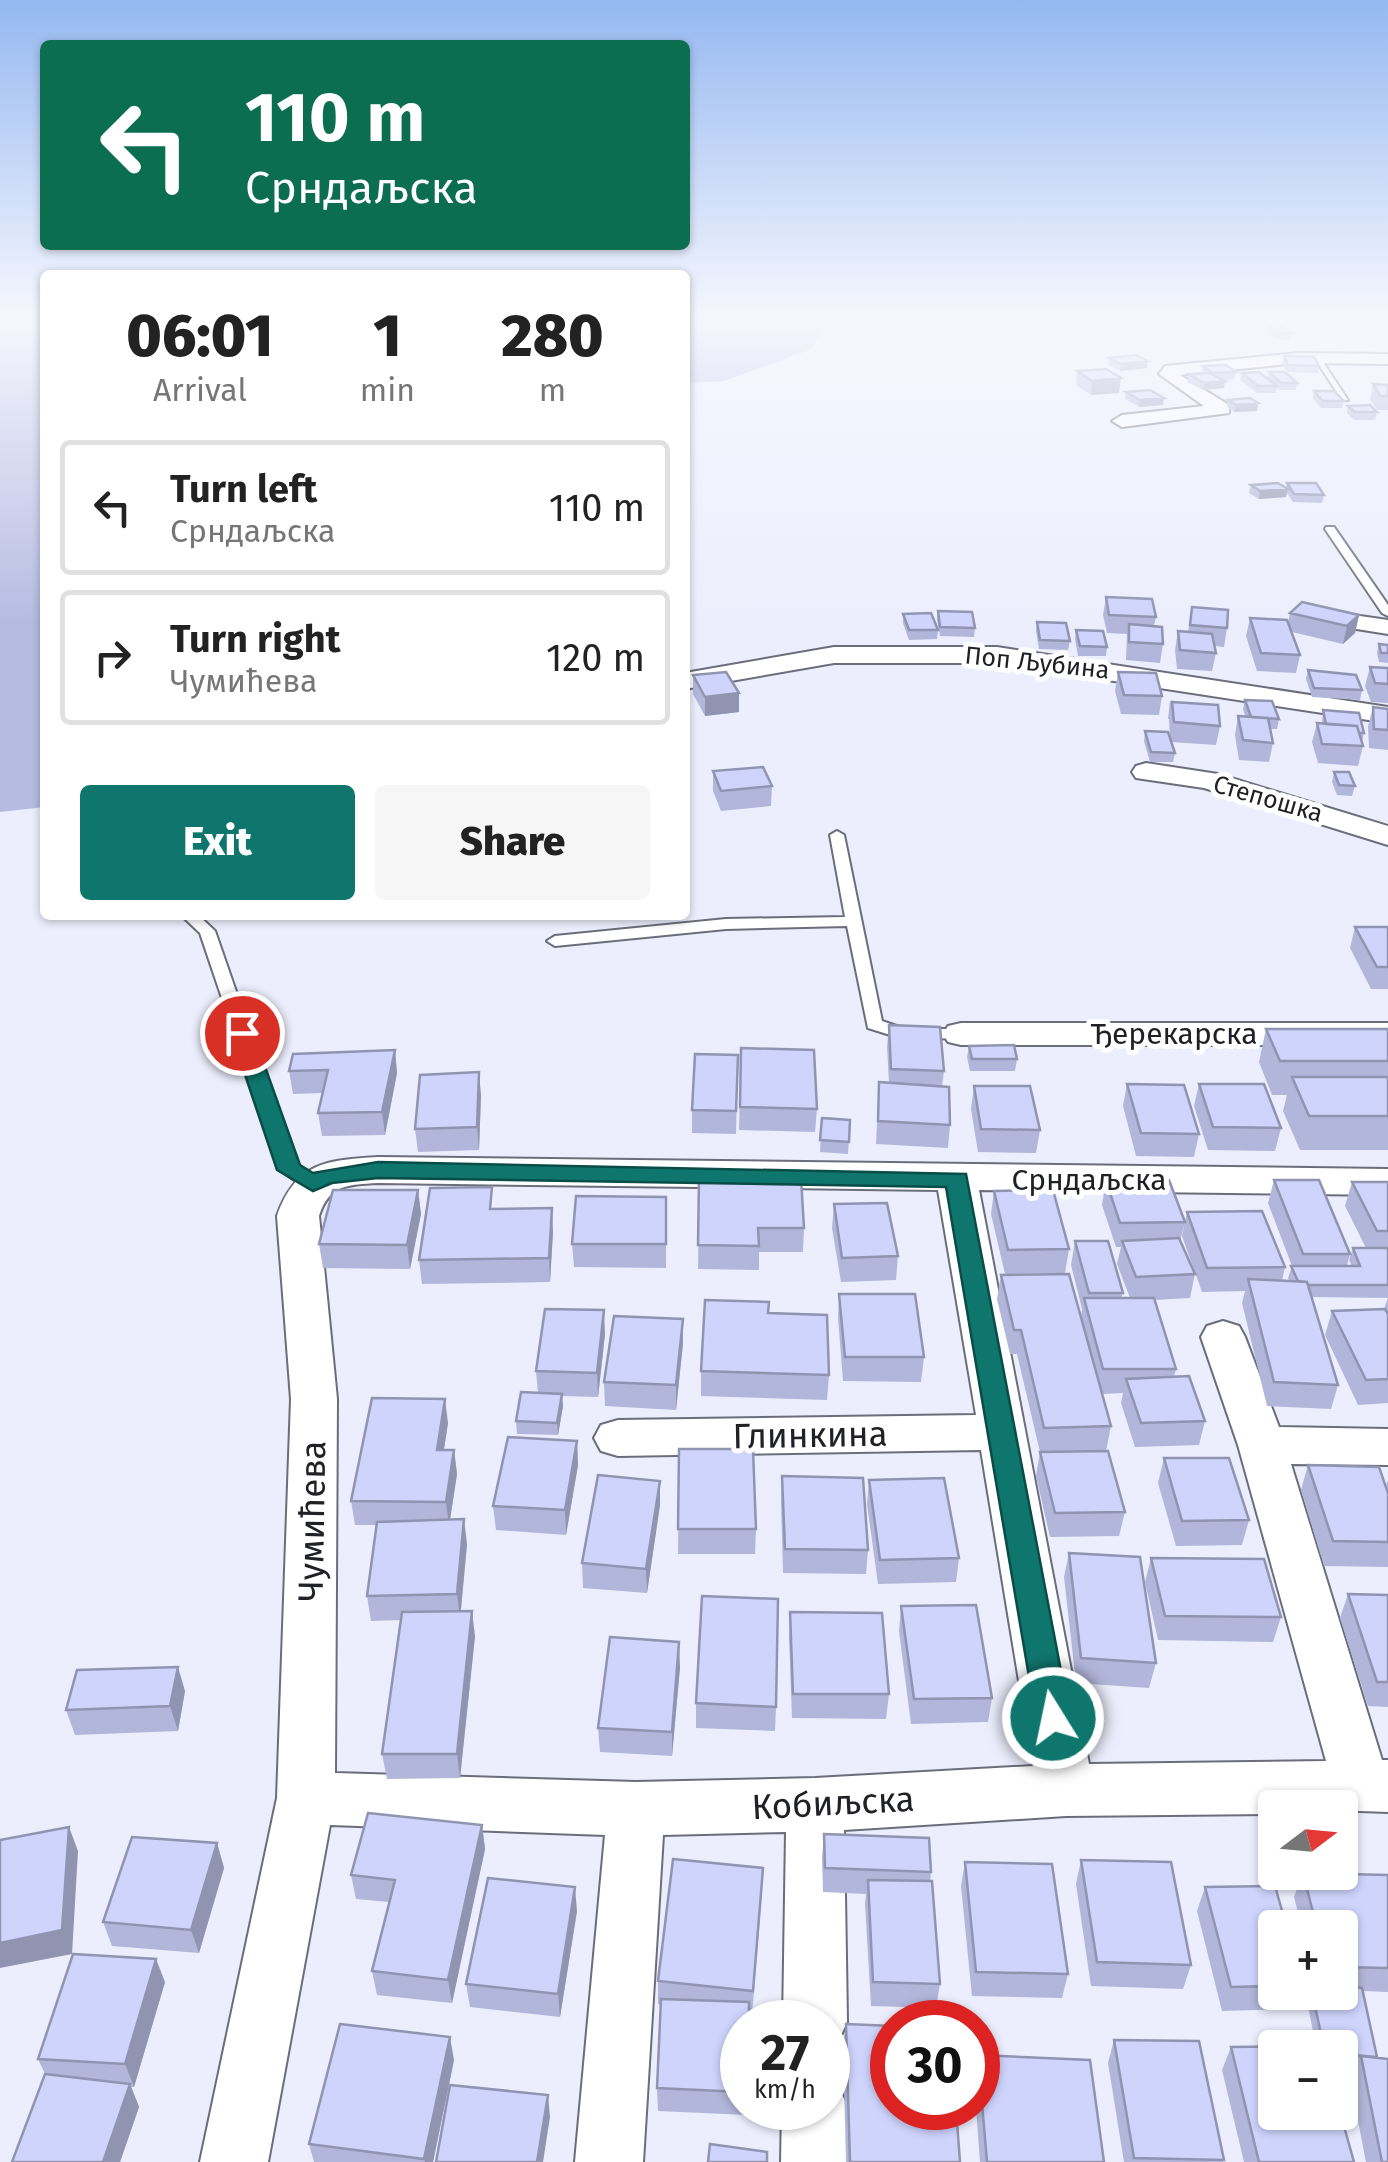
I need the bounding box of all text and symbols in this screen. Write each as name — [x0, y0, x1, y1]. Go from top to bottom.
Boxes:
text: 110 m — [245, 76, 425, 160]
icon: left — [80, 80, 210, 210]
text: Срндаљска — [245, 161, 478, 215]
text: 06:01 — [126, 300, 273, 372]
text: 1 — [373, 300, 402, 372]
text: 280 — [501, 300, 604, 372]
text: Arrival — [153, 371, 247, 409]
text: min — [360, 371, 415, 409]
text: m — [539, 371, 566, 409]
text: Turn left — [170, 466, 317, 512]
icon: left — [85, 480, 140, 535]
text: 110 m — [549, 485, 645, 531]
text: Срндаљска — [170, 512, 335, 550]
text: Turn right — [170, 616, 340, 662]
icon: right — [85, 630, 140, 685]
text: 120 m — [546, 635, 645, 681]
street label: Поп Љубина — [963, 640, 1111, 686]
text: Чумићева — [170, 662, 317, 700]
street label: Степошка — [1210, 769, 1326, 829]
button: Exit — [80, 785, 355, 900]
button: Share — [375, 785, 650, 900]
pin — [200, 991, 285, 1076]
icon: arrive — [215, 1006, 270, 1061]
street label: Ђерекарска — [1090, 1016, 1258, 1052]
street label: Срндаљска — [1011, 1162, 1167, 1198]
street label: Глинкина — [732, 1413, 888, 1457]
street label: Чумићева — [290, 1440, 334, 1602]
position arrow — [1001, 1666, 1105, 1770]
street label: Кобиљска — [750, 1778, 916, 1828]
north arrow — [1258, 1790, 1358, 1890]
map controls — [1258, 1790, 1358, 2130]
button: + — [1258, 1910, 1358, 2010]
speed limit sign: 30 — [870, 2000, 1000, 2130]
text: 27 — [761, 2023, 809, 2083]
button: − — [1258, 2030, 1358, 2130]
text: km/h — [754, 2075, 816, 2105]

